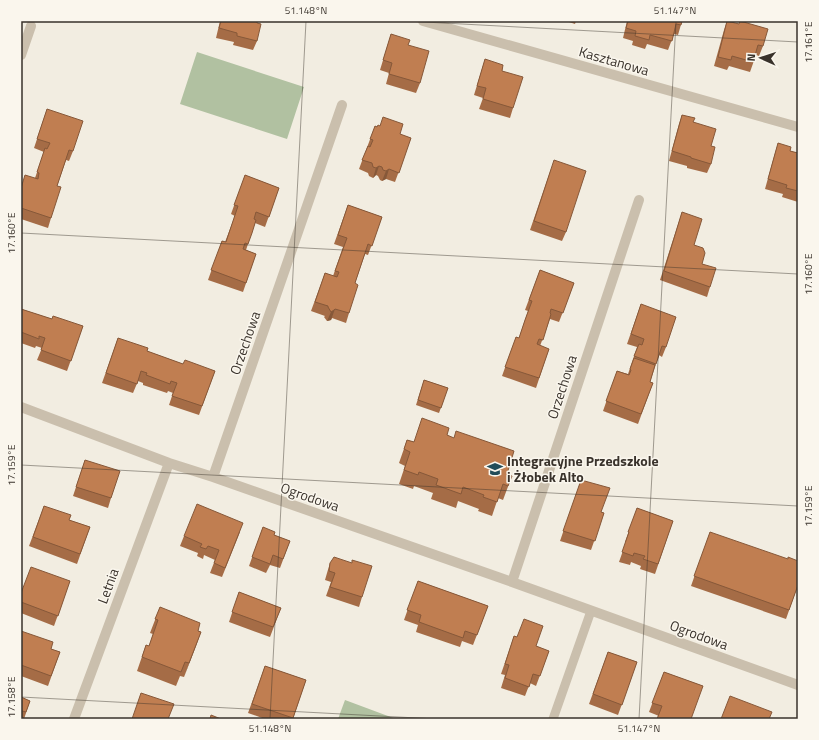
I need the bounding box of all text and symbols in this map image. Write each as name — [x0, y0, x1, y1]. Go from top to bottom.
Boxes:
text: 51.148°N — [285, 3, 327, 18]
text: 51.147°N — [654, 3, 696, 18]
text: 17.161°E — [801, 21, 816, 63]
north arrow — [741, 38, 781, 78]
street label: Kasztanowa — [577, 40, 652, 81]
text: N — [743, 53, 759, 62]
text: 17.160°E — [4, 212, 19, 254]
text: 17.160°E — [801, 253, 816, 295]
street label: Orzechowa — [224, 308, 265, 377]
street label: Orzechowa — [541, 352, 582, 421]
text: 17.159°E — [4, 444, 19, 486]
place label: Integracyjne Przedszkole i Żłobek Alto — [507, 450, 659, 487]
school or university icon: Integracyjne Przedszkole i Żłobek Alto — [486, 460, 504, 478]
street label: Ogrodowa — [278, 477, 342, 516]
text: 17.159°E — [801, 485, 816, 527]
street label: Letnia — [91, 565, 124, 606]
street label: Ogrodowa — [667, 614, 731, 655]
text: 17.158°E — [4, 676, 19, 718]
text: 51.148°N — [249, 721, 291, 736]
text: 51.147°N — [618, 721, 660, 736]

